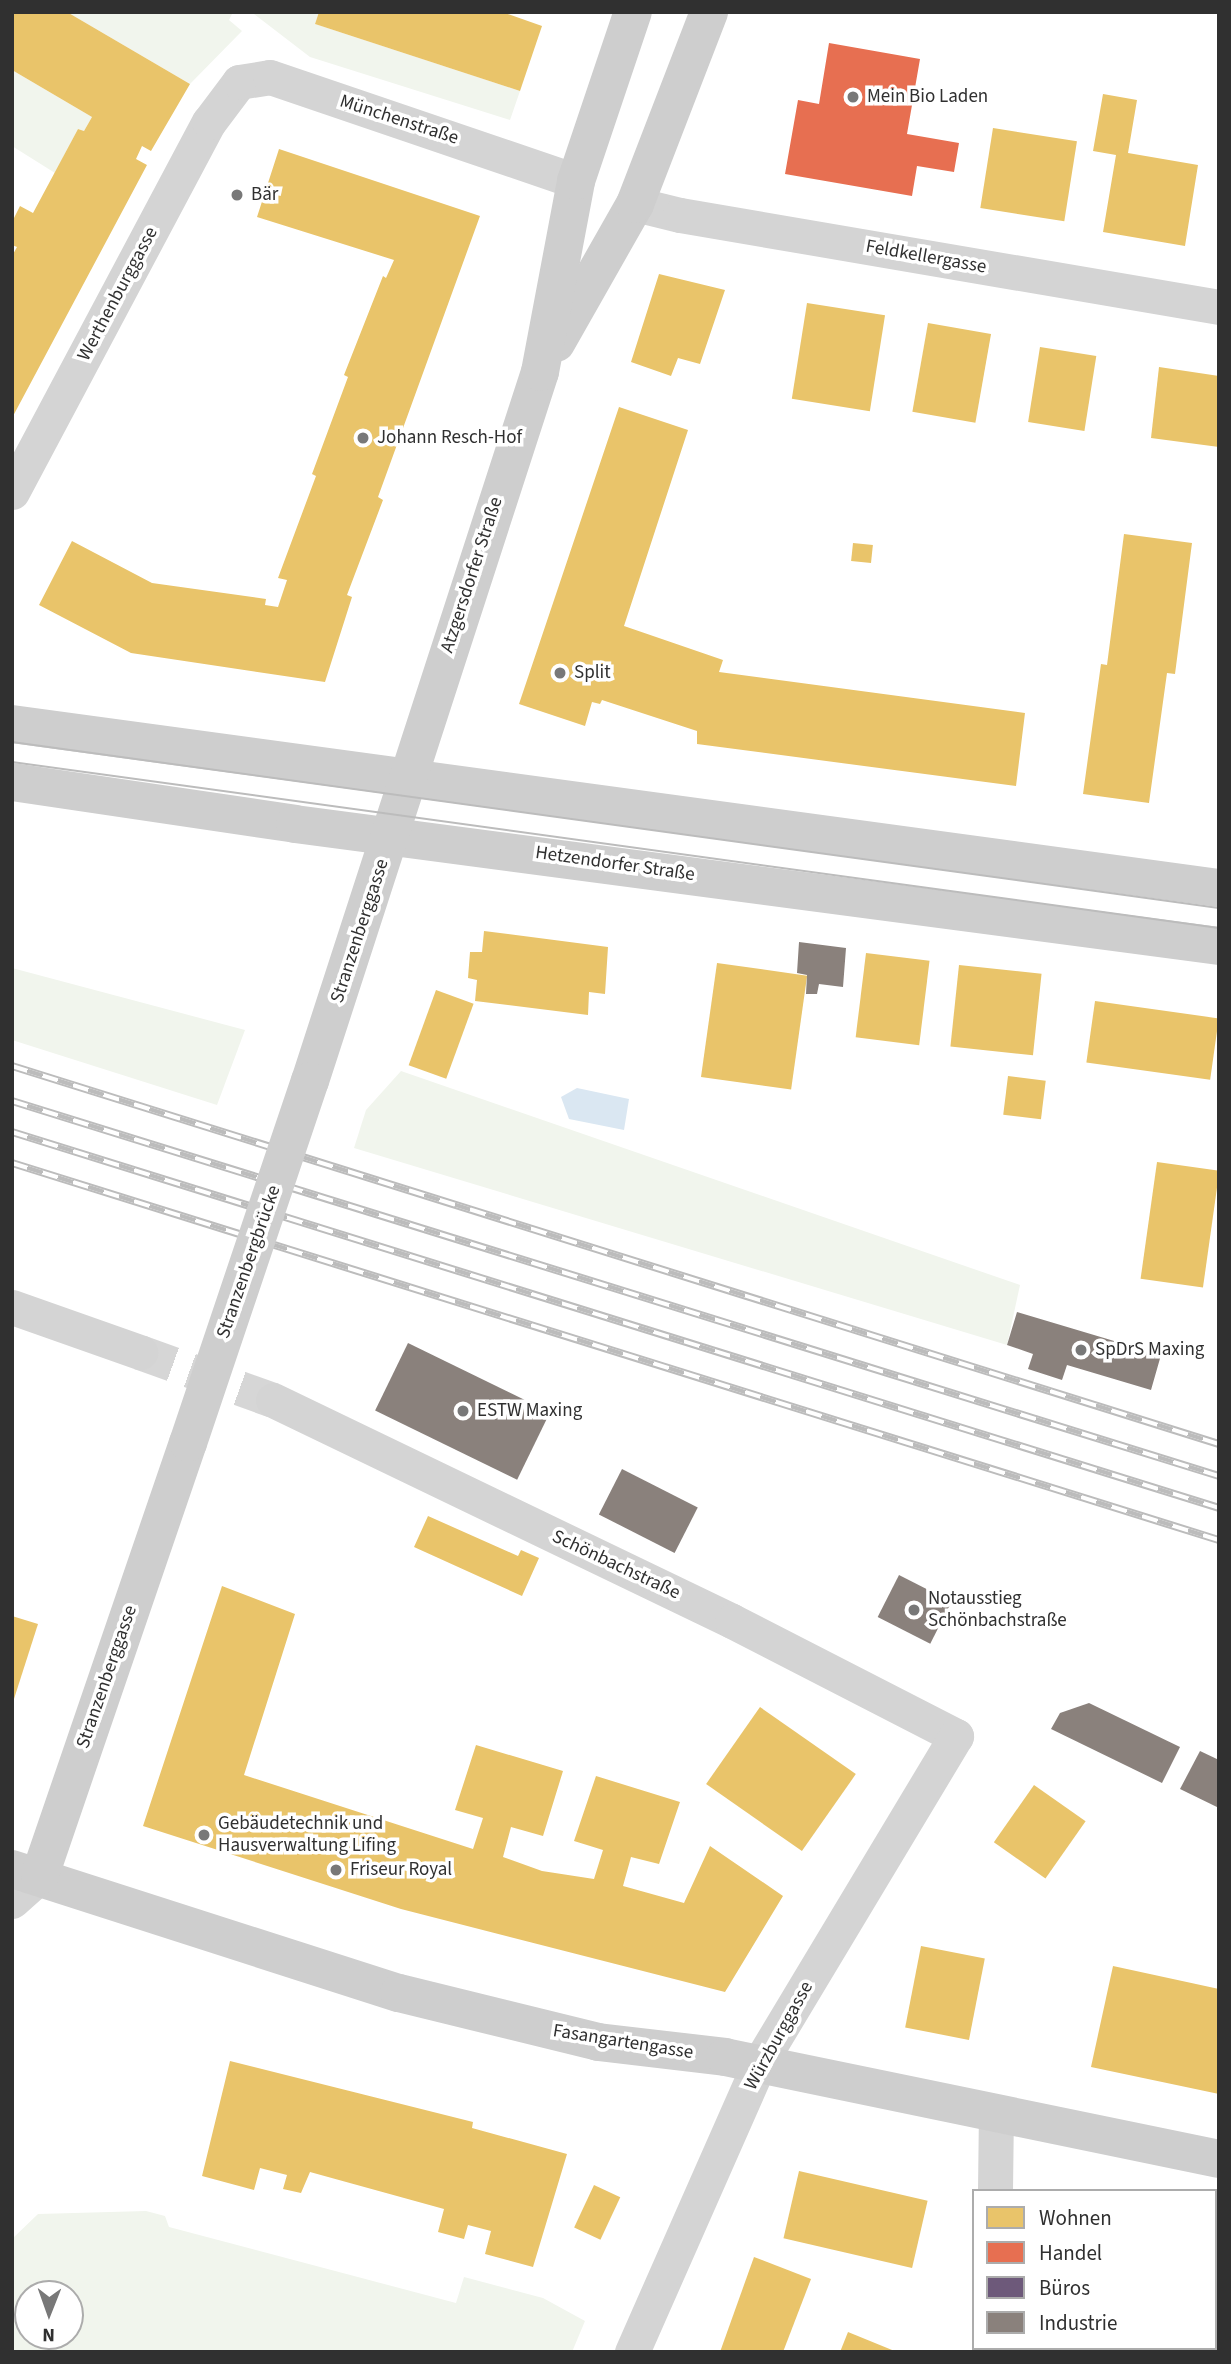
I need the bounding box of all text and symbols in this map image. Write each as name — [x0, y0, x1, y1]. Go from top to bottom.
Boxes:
place label: Mein Bio Laden — [867, 86, 988, 108]
marker: Mein Bio Laden — [845, 89, 861, 105]
street label: Münchenstraße — [337, 90, 461, 150]
place label: Bär — [251, 184, 278, 206]
marker: Bär — [229, 187, 245, 203]
street label: Werthenburggasse — [73, 223, 163, 365]
street label: Feldkellergasse — [864, 235, 988, 279]
place label: Johann Resch-Hof — [377, 427, 522, 449]
marker: Johann Resch-Hof — [355, 430, 371, 446]
street label: Atzgersdorfer Straße — [436, 494, 508, 656]
place label: Split — [574, 662, 611, 684]
marker: Split — [552, 665, 568, 681]
street label: Hetzendorfer Straße — [534, 842, 696, 886]
street label: Stranzenberggasse — [326, 856, 394, 1006]
street label: Stranzenbergbrücke — [212, 1182, 286, 1342]
place label: SpDrS Maxing — [1095, 1339, 1204, 1361]
marker: SpDrS Maxing — [1073, 1342, 1089, 1358]
place label: ESTW Maxing — [477, 1400, 582, 1422]
marker: ESTW Maxing — [455, 1403, 471, 1419]
street label: Schönbachstraße — [548, 1525, 684, 1605]
place label: Notausstieg Schönbachstraße — [928, 1588, 1067, 1632]
street label: Stranzenberggasse — [72, 1602, 142, 1752]
marker: Notausstieg Schönbachstraße — [906, 1602, 922, 1618]
place label: Gebäudetechnik und Hausverwaltung Lifing — [218, 1813, 396, 1857]
marker: Gebäudetechnik und Hausverwaltung Lifing — [196, 1827, 212, 1843]
place label: Friseur Royal — [350, 1859, 452, 1881]
marker: Friseur Royal — [328, 1862, 344, 1878]
street label: Würzburggasse — [740, 1978, 818, 2094]
street label: Fasangartengasse — [551, 2020, 695, 2064]
legend — [972, 2189, 1217, 2350]
text: Wohnen — [1039, 2203, 1112, 2233]
text: Handel — [1039, 2238, 1102, 2268]
text: Büros — [1039, 2273, 1090, 2303]
north arrow — [14, 2280, 84, 2350]
text: Industrie — [1039, 2308, 1117, 2338]
text: N — [42, 2321, 55, 2348]

